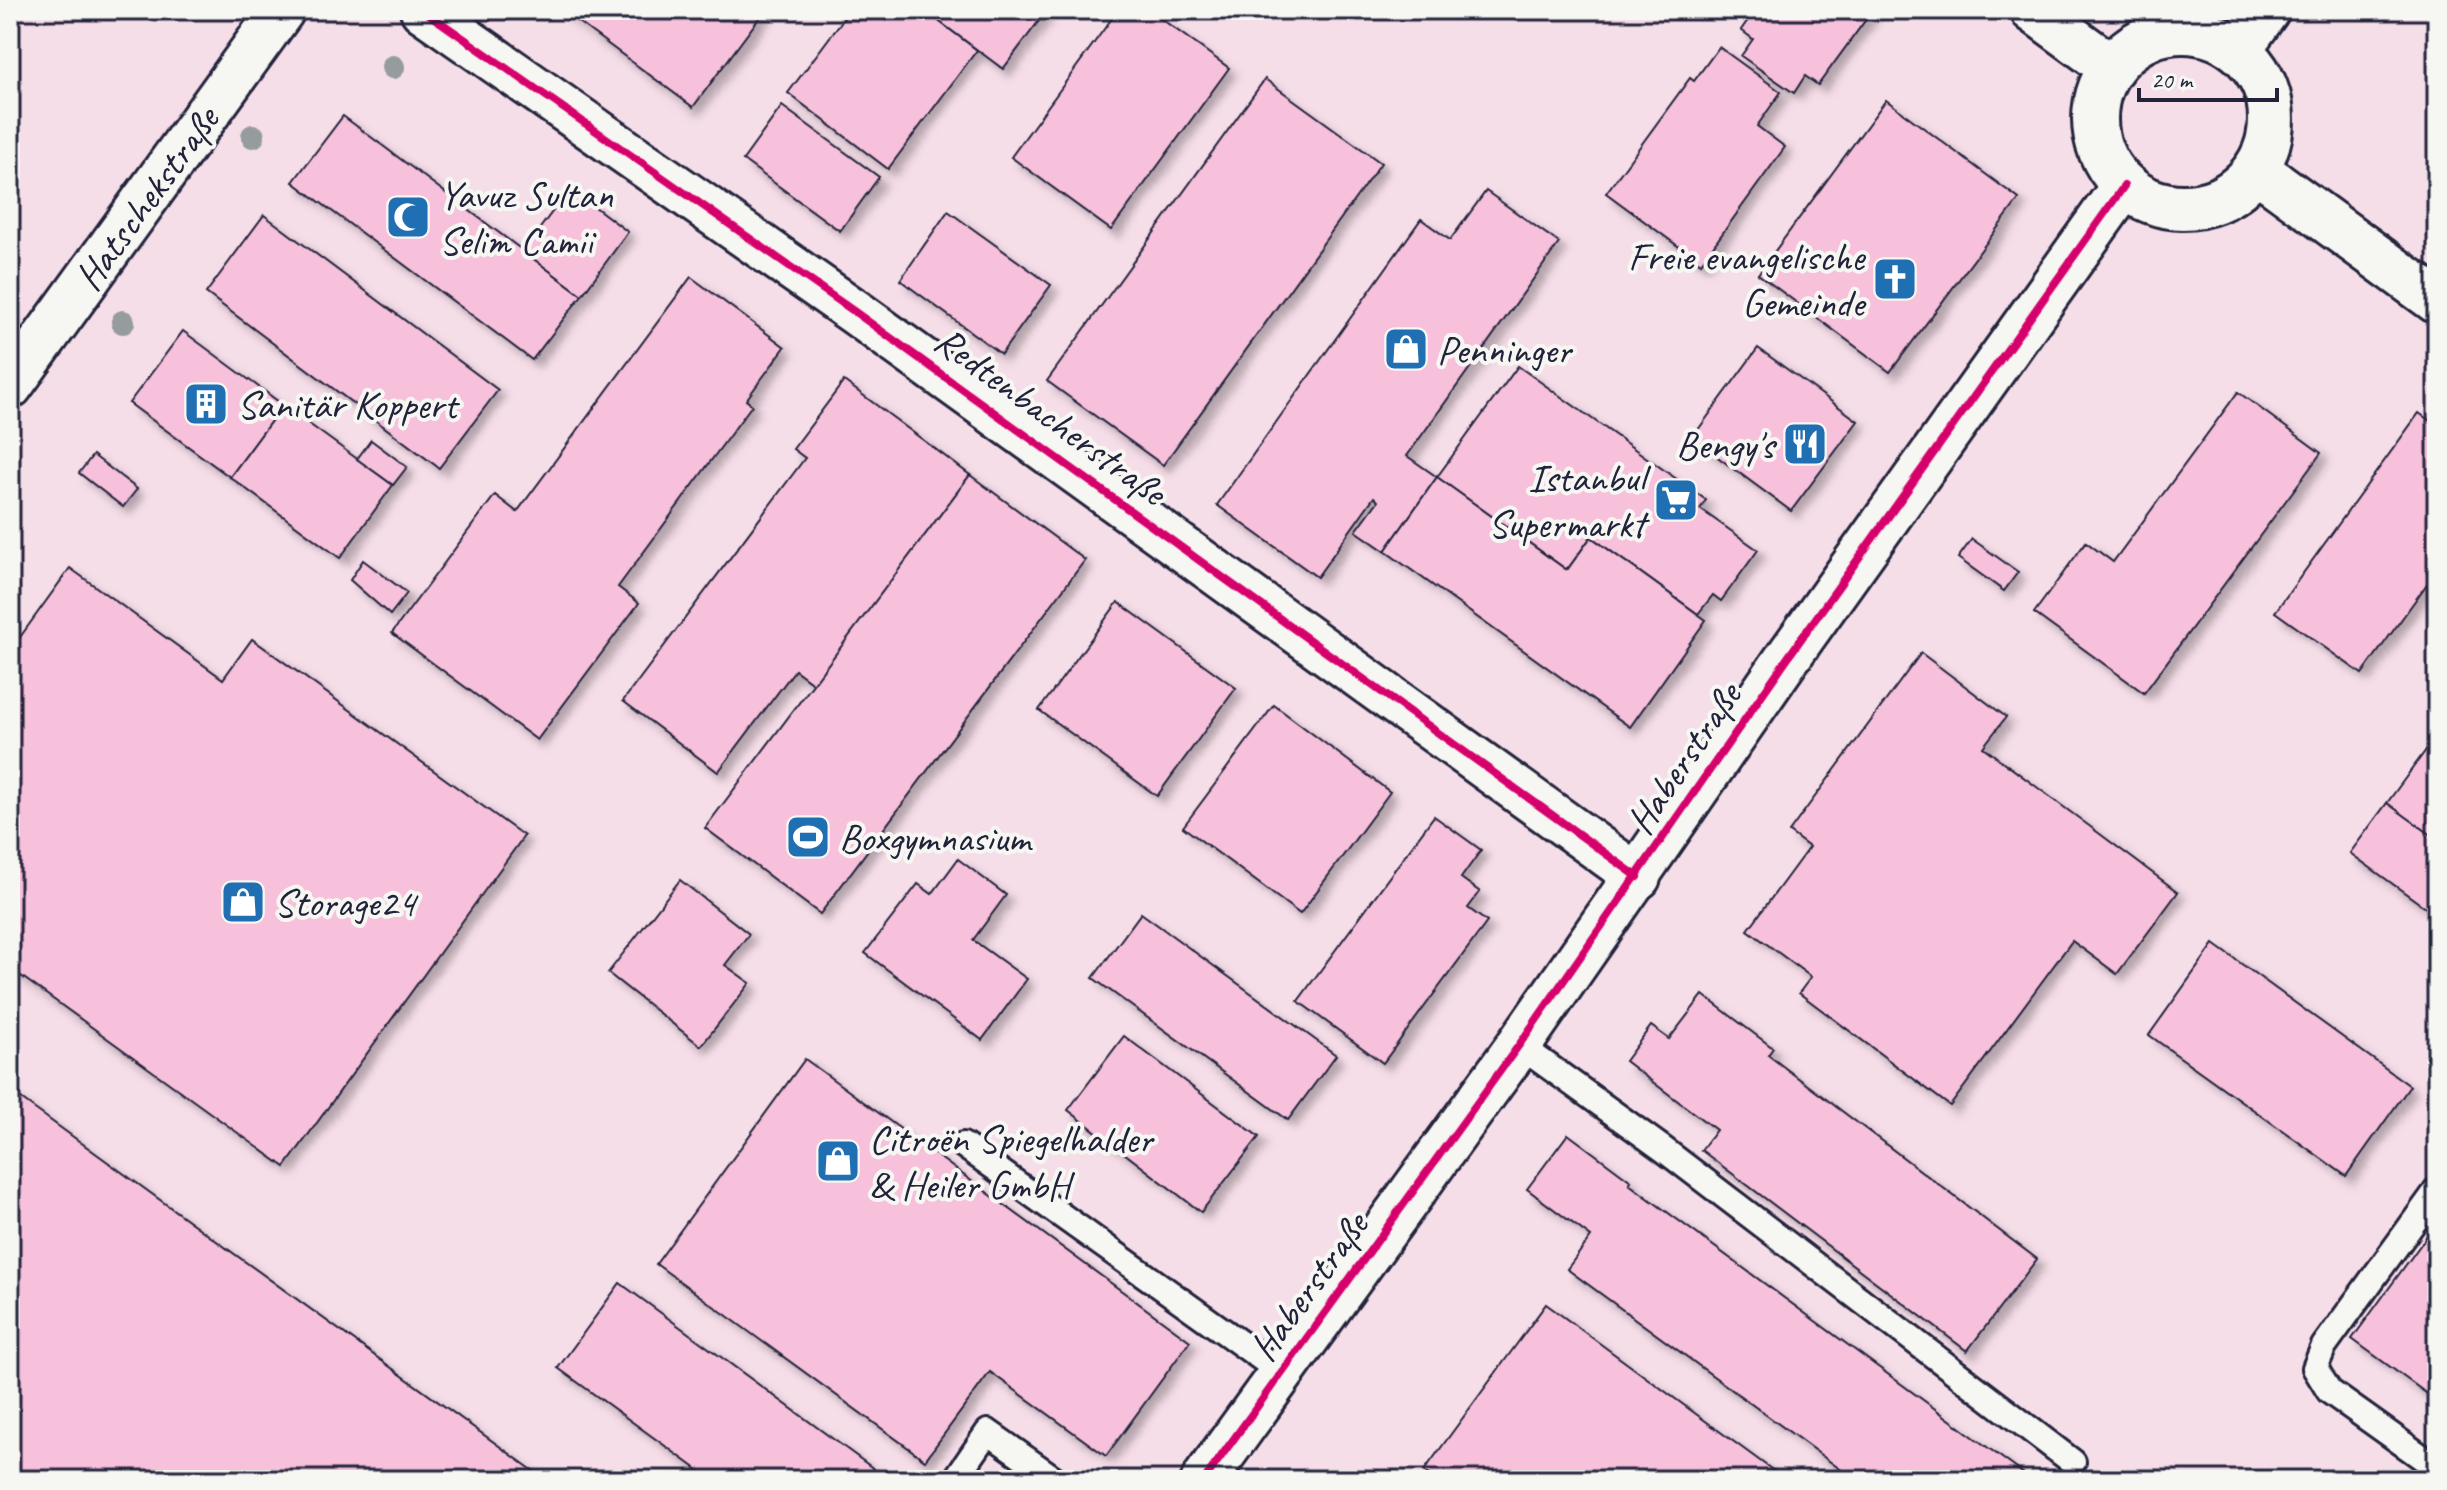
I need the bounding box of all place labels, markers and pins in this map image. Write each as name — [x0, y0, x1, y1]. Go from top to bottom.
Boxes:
place label: Yavuz Sultan Selim Camii — [439, 170, 614, 266]
mosque icon: Yavuz Sultan Selim Camii — [384, 193, 432, 241]
place label: Freie evangelische Gemeinde — [1628, 232, 1867, 328]
church icon: Freie evangelische Gemeinde — [1871, 255, 1919, 303]
shop icon: Penninger — [1382, 325, 1430, 373]
place label: Penninger — [1437, 325, 1573, 375]
building icon: Sanitär Koppert — [182, 380, 230, 428]
place label: Sanitär Koppert — [237, 380, 460, 430]
place label: Bengy's — [1676, 420, 1777, 470]
restaurant icon: Bengy's — [1781, 420, 1829, 468]
place label: Istanbul Supermarkt — [1488, 453, 1651, 549]
supermarket icon: Istanbul Supermarkt — [1652, 476, 1700, 524]
sports icon: Boxgymnasium — [784, 813, 832, 861]
place label: Boxgymnasium — [839, 813, 1034, 863]
shop icon: Storage24 — [219, 878, 267, 926]
place label: Storage24 — [274, 878, 419, 928]
place label: Citroën Spiegelhalder & Heiler GmbH — [869, 1114, 1155, 1210]
shop icon: Citroën Spiegelhalder & Heiler GmbH — [814, 1137, 862, 1185]

